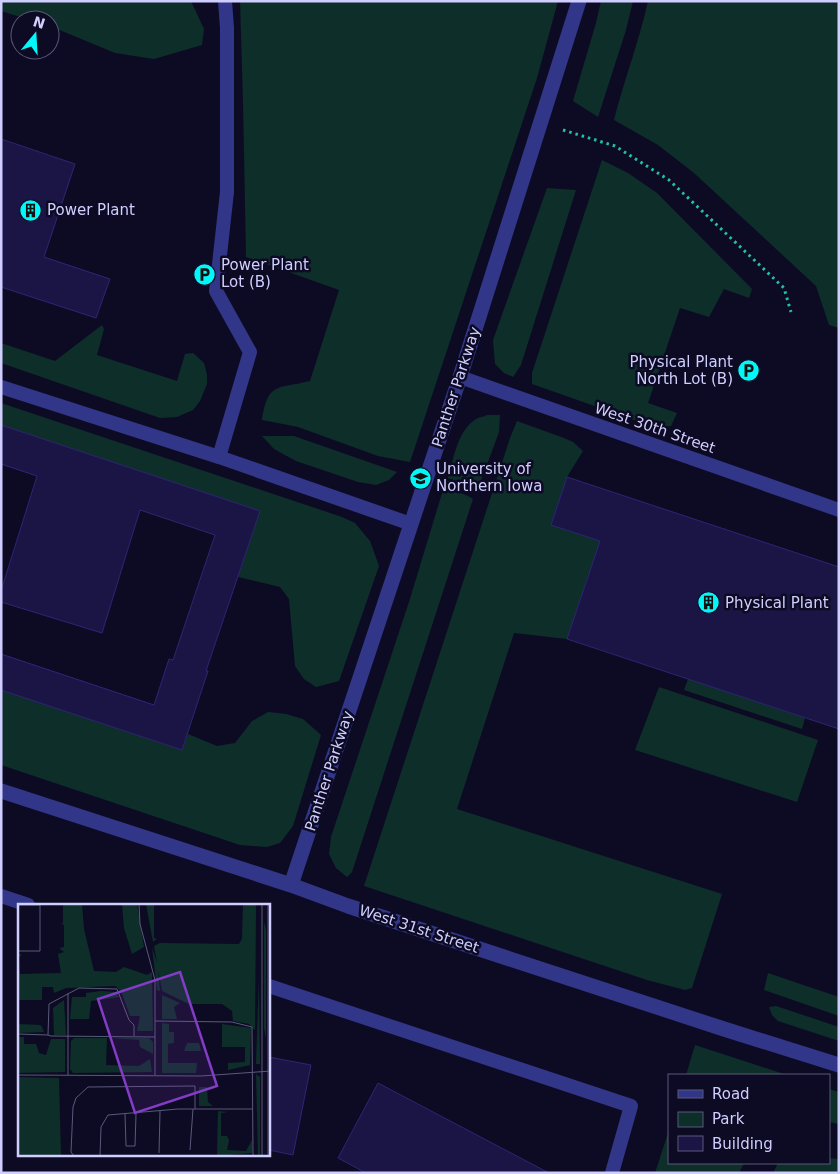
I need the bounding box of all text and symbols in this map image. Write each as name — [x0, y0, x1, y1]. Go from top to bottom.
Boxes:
north arrow — [10, 10, 60, 60]
text: N — [31, 13, 47, 32]
building icon: Power Plant — [19, 198, 43, 222]
place label: Power Plant — [47, 201, 135, 219]
place label: Power Plant Lot (B) — [221, 256, 309, 291]
parking icon: Power Plant Lot (B) — [193, 262, 217, 286]
street label: Panther Parkway — [428, 324, 484, 449]
place label: Physical Plant North Lot (B) — [629, 353, 733, 388]
parking icon: Physical Plant North Lot (B) — [737, 359, 761, 383]
street label: West 30th Street — [592, 399, 718, 457]
place label: University of Northern Iowa — [436, 460, 542, 495]
school or university icon: University of Northern Iowa — [408, 466, 432, 490]
building icon: Physical Plant — [697, 591, 721, 615]
place label: Physical Plant — [725, 594, 829, 612]
street label: Panther Parkway — [301, 708, 357, 833]
street label: West 31st Street — [357, 901, 481, 957]
inset map — [18, 904, 270, 1156]
legend — [668, 1074, 830, 1164]
text: Road — [712, 1085, 750, 1103]
text: Park — [712, 1110, 745, 1128]
text: Building — [712, 1135, 773, 1153]

